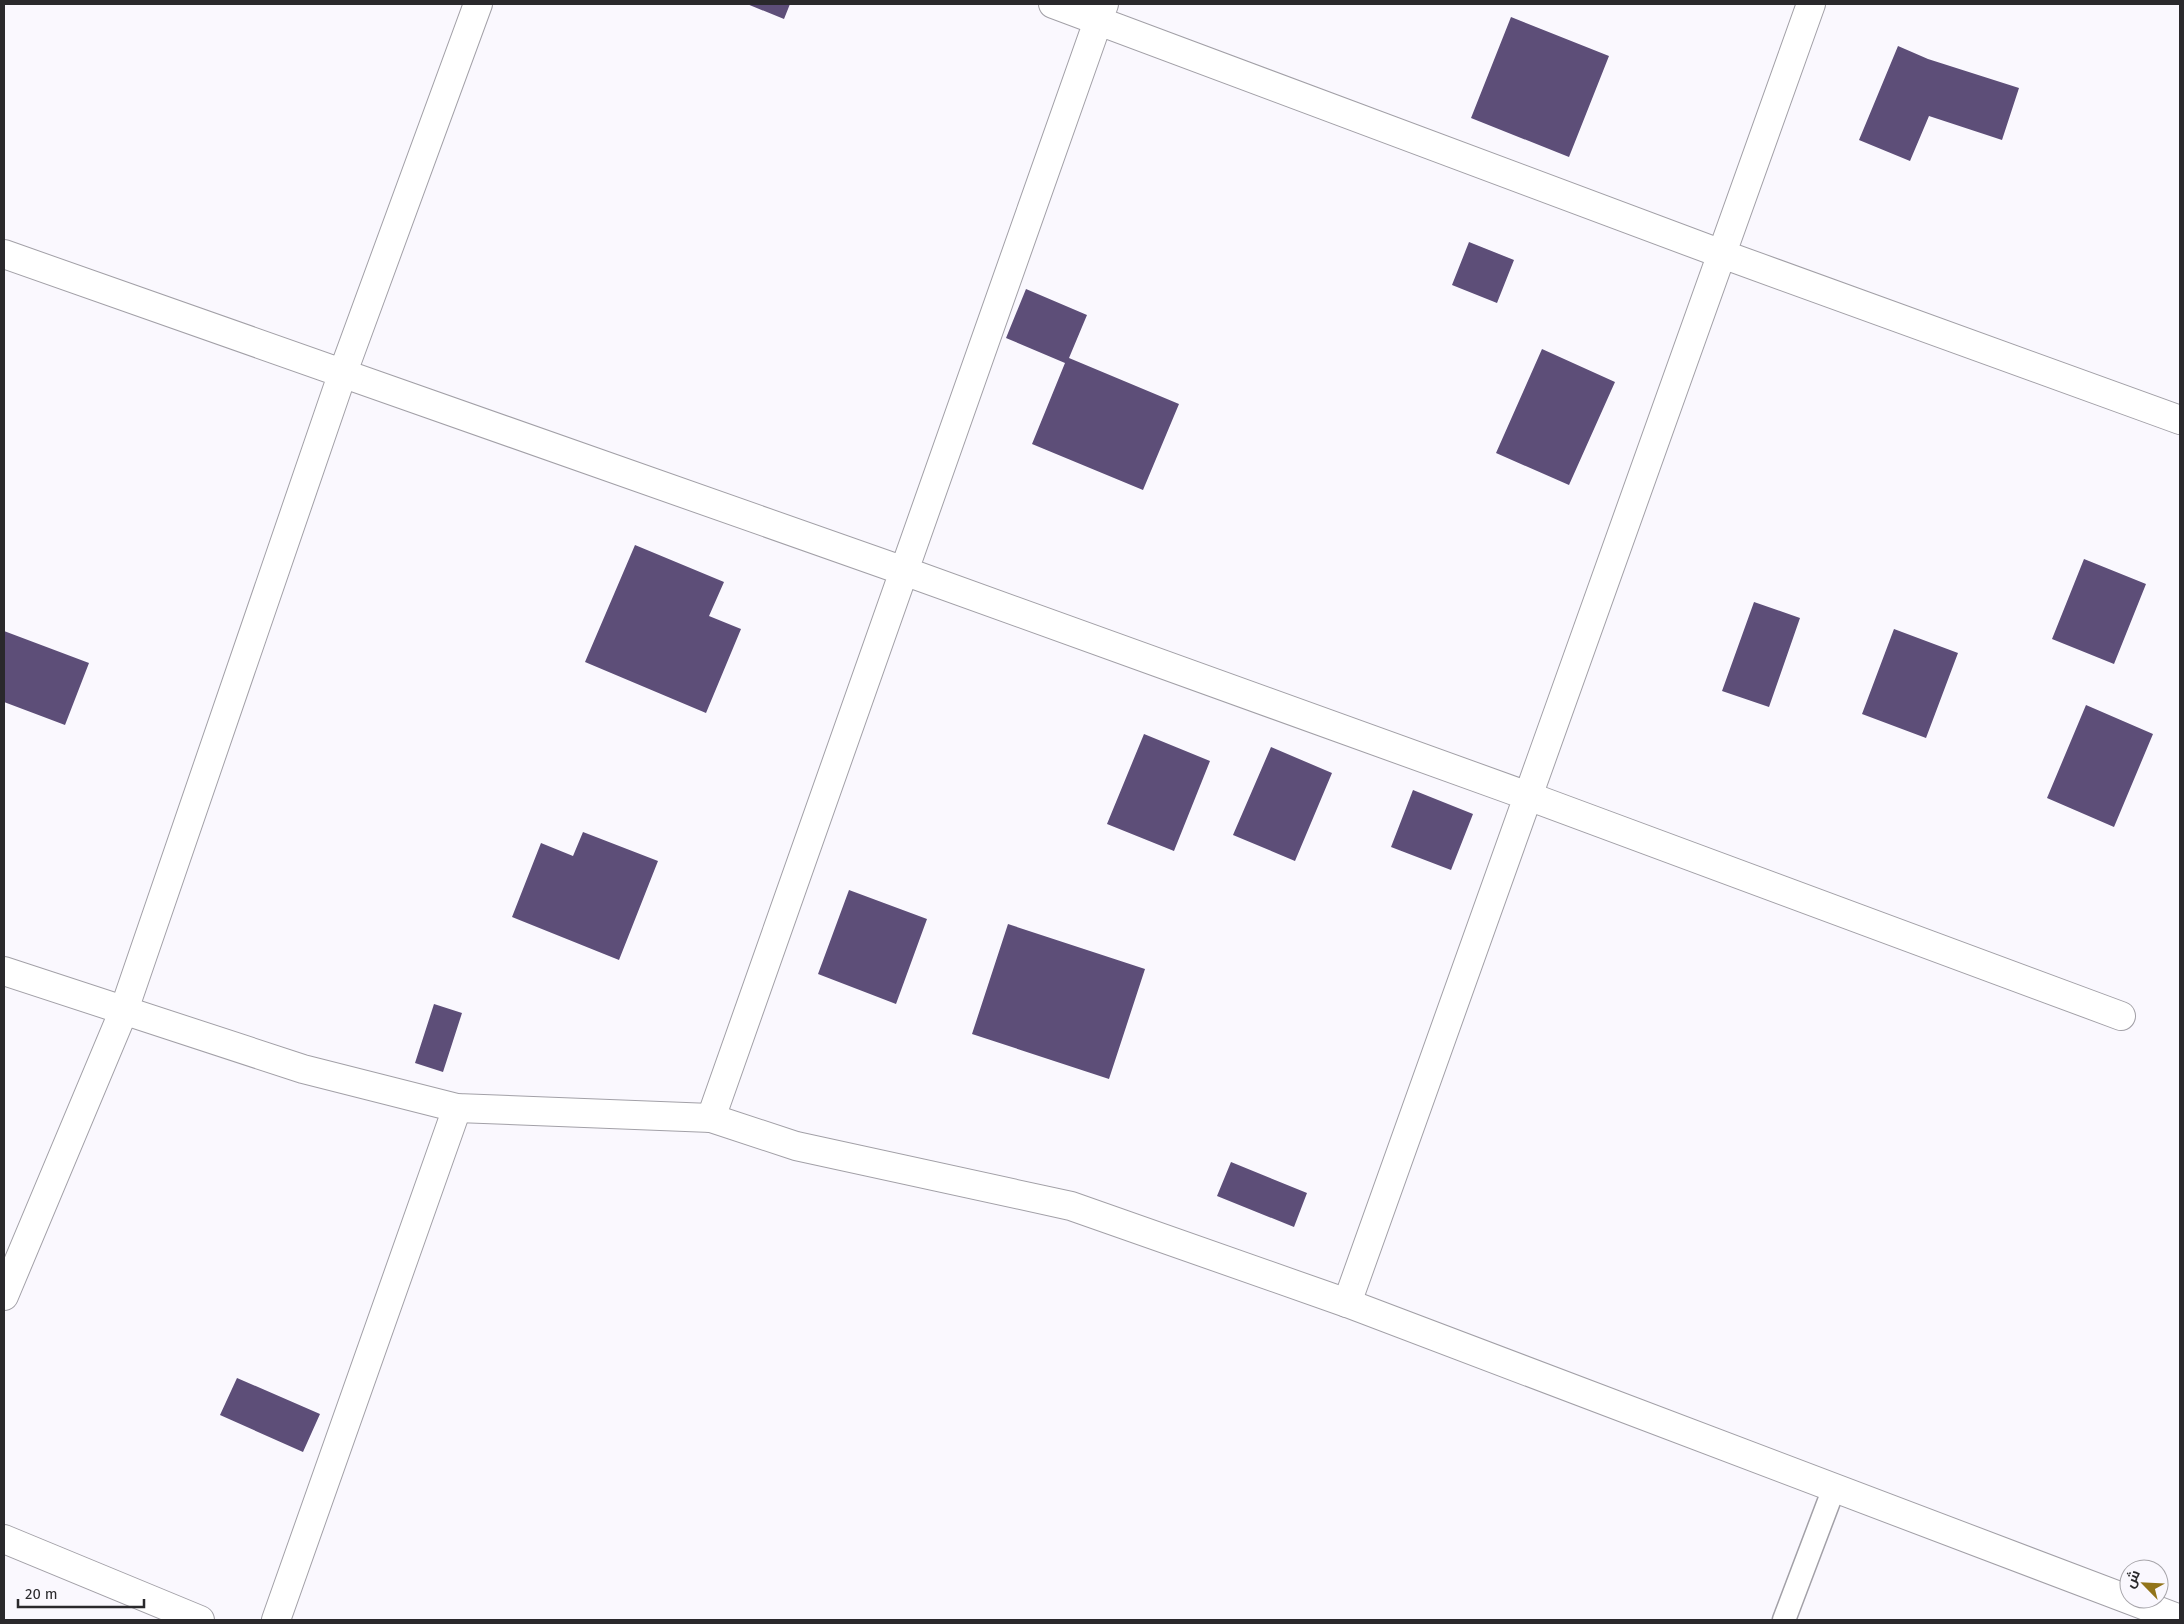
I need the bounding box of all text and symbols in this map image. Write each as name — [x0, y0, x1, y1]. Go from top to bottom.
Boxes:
north arrow — [2119, 1559, 2169, 1609]
text: ش — [2121, 1567, 2144, 1591]
scale bar — [18, 1576, 144, 1608]
text: 20 m — [25, 1585, 58, 1603]

